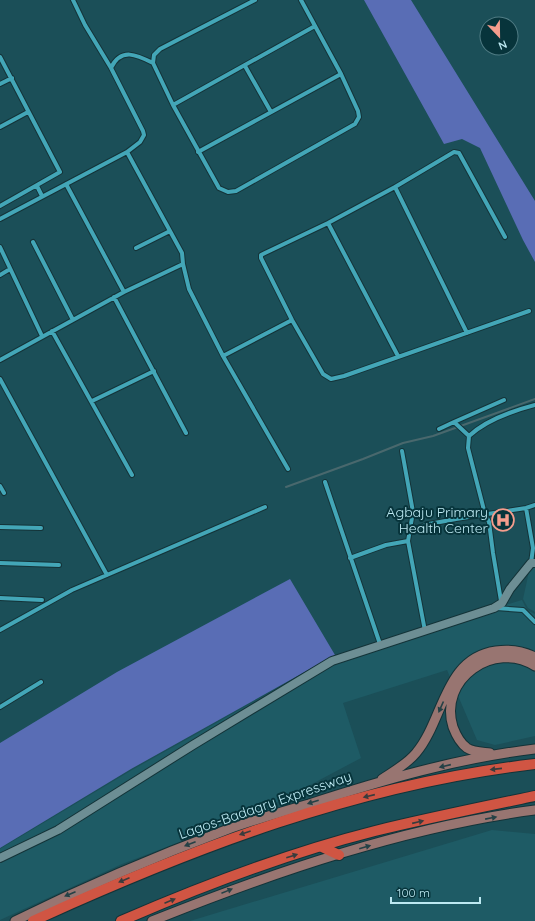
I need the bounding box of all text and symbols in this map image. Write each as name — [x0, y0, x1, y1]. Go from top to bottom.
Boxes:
north arrow — [479, 16, 519, 56]
text: N — [496, 37, 509, 53]
place label: Agbaju Primary Health Center — [386, 503, 489, 537]
hospital icon: Agbaju Primary Health Center — [490, 507, 516, 533]
one-way arrow — [438, 701, 444, 712]
one-way arrow — [439, 763, 451, 769]
one-way arrow — [490, 765, 502, 772]
street label: Lagos-Badagry Expressway — [176, 767, 354, 843]
one-way arrow — [363, 793, 375, 799]
one-way arrow — [307, 799, 319, 805]
one-way arrow — [485, 815, 497, 821]
one-way arrow — [412, 818, 424, 824]
one-way arrow — [238, 831, 250, 837]
one-way arrow — [184, 842, 196, 848]
one-way arrow — [359, 844, 371, 850]
one-way arrow — [287, 853, 299, 859]
one-way arrow — [117, 878, 129, 884]
scale bar — [391, 879, 480, 905]
text: 100 m — [397, 885, 430, 900]
one-way arrow — [222, 888, 233, 894]
one-way arrow — [65, 891, 76, 897]
one-way arrow — [165, 897, 177, 903]

